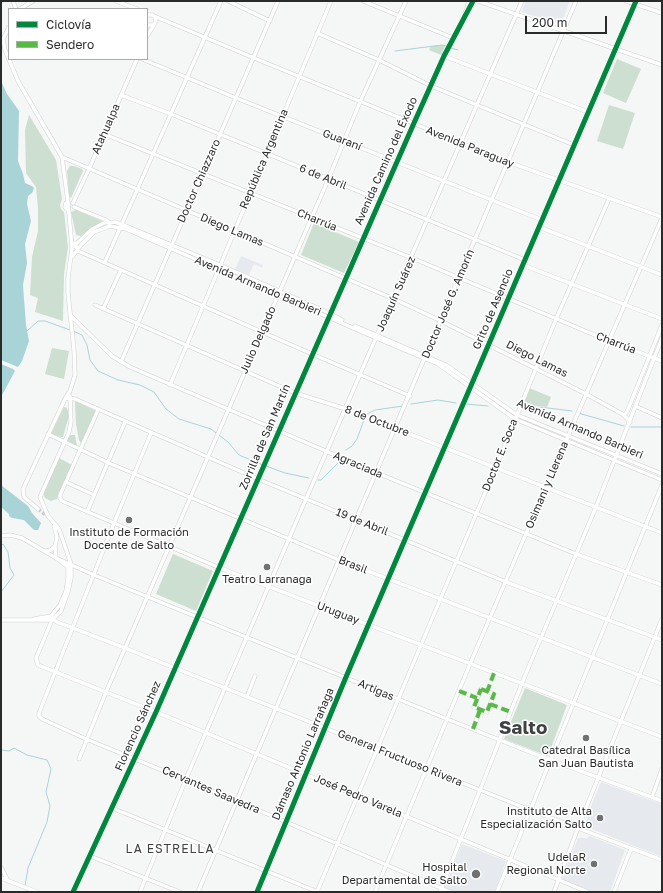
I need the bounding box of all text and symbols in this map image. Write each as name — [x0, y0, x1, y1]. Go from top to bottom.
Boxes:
legend — [8, 8, 148, 60]
scale bar — [527, 8, 609, 34]
text: 200 m — [532, 15, 567, 30]
text: Ciclovía — [46, 17, 91, 32]
text: Sendero — [46, 37, 94, 52]
street label: Avenida Camino del Éxodo — [352, 95, 420, 227]
street label: Atahualpa — [89, 102, 123, 156]
street label: República Argentina — [237, 107, 291, 211]
street label: Avenida Paraguay — [424, 123, 516, 171]
street label: Guaraní — [321, 127, 363, 153]
street label: Doctor Chiazzaro — [175, 137, 223, 225]
street label: 6 de Abril — [297, 161, 349, 193]
street label: Charrúa — [295, 206, 339, 234]
street label: Diego Lamas — [198, 211, 266, 249]
street label: Doctor José G. Amorín — [419, 247, 477, 361]
street label: Avenida Armando Barbieri — [193, 253, 323, 319]
street label: Joaquín Suárez — [374, 254, 418, 334]
street label: Grito de Asencio — [470, 267, 516, 351]
street label: Julio Delgado — [237, 304, 279, 376]
street label: Charrúa — [594, 329, 638, 357]
street label: Diego Lamas — [504, 338, 570, 380]
street label: Zorrilla de San Martín — [237, 382, 293, 492]
street label: Avenida Armando Barbieri — [515, 396, 645, 462]
street label: 8 de Octubre — [343, 403, 411, 439]
street label: Doctor E. Soca — [479, 417, 521, 493]
street label: Osimani y Llerena — [523, 439, 571, 531]
street label: Agraciada — [331, 449, 385, 481]
street label: 19 de Abril — [334, 505, 390, 539]
marker: Instituto de Formación Docente de Salto — [124, 515, 134, 525]
place label: Instituto de Formación Docente de Salto — [69, 526, 189, 552]
street label: Brasil — [337, 553, 369, 577]
marker: Teatro Larranaga — [262, 562, 272, 572]
place label: Teatro Larranaga — [222, 573, 312, 587]
street label: Uruguay — [315, 599, 361, 627]
street label: Artigas — [356, 676, 396, 704]
street label: Florencio Sánchez — [112, 679, 164, 773]
street label: Dámaso Antonio Larrañaga — [269, 686, 337, 822]
district label: Salto — [499, 717, 547, 739]
street label: General Fructuoso Rivera — [336, 727, 464, 789]
marker: Catedral Basílica San Juan Bautista — [581, 733, 591, 743]
place label: Catedral Basílica San Juan Bautista — [538, 744, 634, 770]
street label: Cervantes Saavedra — [160, 763, 262, 817]
street label: José Pedro Varela — [312, 771, 404, 821]
place label: Instituto de Alta Especialización Salto — [480, 805, 592, 831]
marker: Instituto de Alta Especialización Salto — [595, 813, 605, 823]
district label: LA ESTRELLA — [125, 842, 215, 856]
place label: UdelaR Regional Norte — [506, 851, 586, 877]
marker: UdelaR Regional Norte — [589, 859, 599, 869]
place label: Hospital Departamental de Salto — [342, 861, 467, 887]
marker: Hospital Departamental de Salto — [470, 868, 482, 880]

